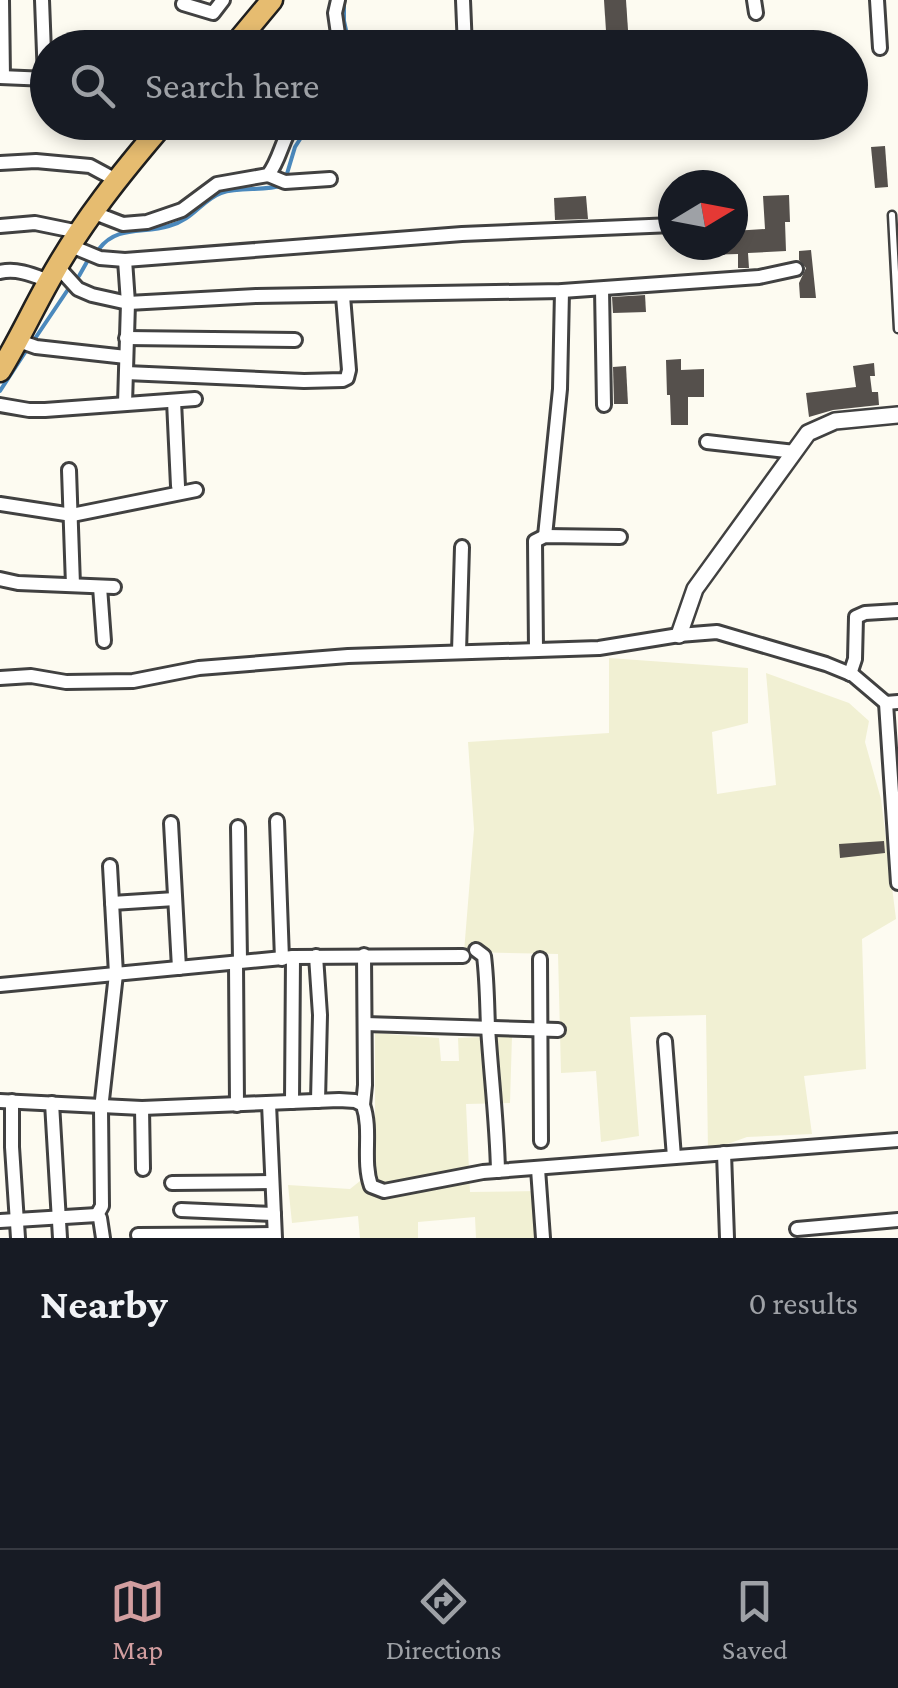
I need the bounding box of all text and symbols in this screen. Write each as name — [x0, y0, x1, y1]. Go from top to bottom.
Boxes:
search box — [30, 30, 868, 140]
icon: search — [65, 58, 120, 113]
text: Search here — [145, 64, 319, 106]
north arrow — [658, 170, 748, 260]
text: Nearby — [40, 1280, 168, 1327]
text: 0 results — [748, 1285, 858, 1321]
tab: Map — [110, 1574, 165, 1665]
tab: Directions — [386, 1574, 502, 1665]
tab: Saved — [722, 1574, 788, 1665]

